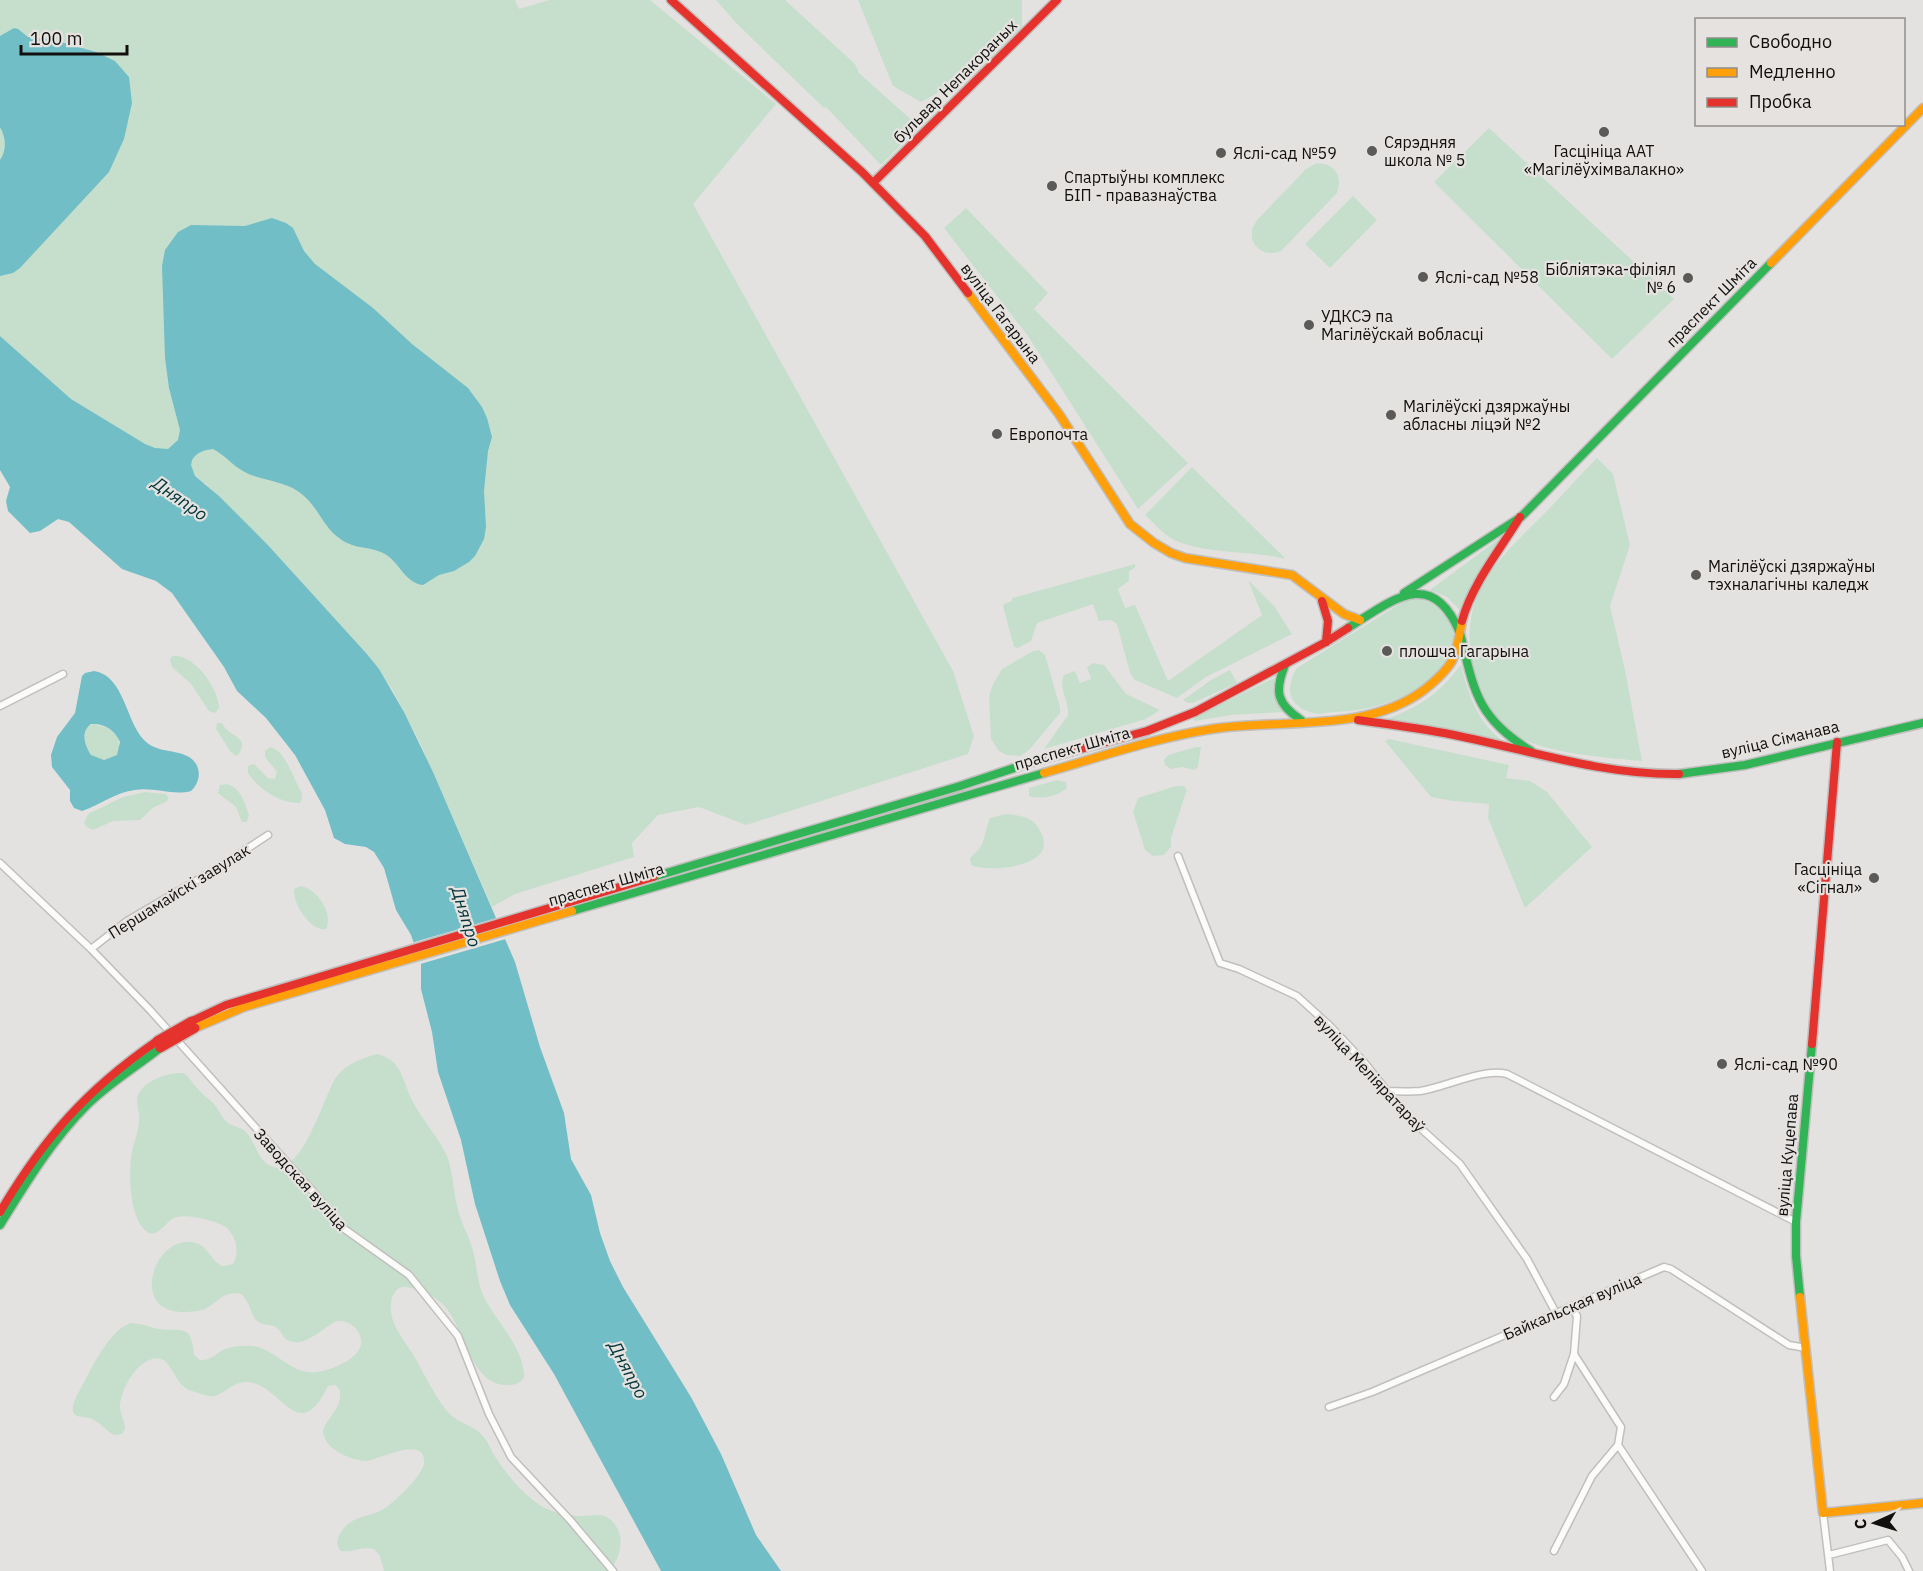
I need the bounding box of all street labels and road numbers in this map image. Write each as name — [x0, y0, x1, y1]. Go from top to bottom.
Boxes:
street label: бульвар Непакораных — [889, 15, 1021, 147]
street label: праспект Шміта — [1662, 252, 1761, 351]
street label: вуліца Гагарына — [957, 259, 1046, 368]
street label: вуліца Сіманава — [1719, 716, 1841, 762]
street label: праспект Шміта — [1012, 722, 1133, 774]
street label: Першамайскі завулак — [104, 839, 254, 943]
street label: праспект Шміта — [546, 858, 667, 910]
street label: вуліца Меліяратараў — [1310, 1010, 1430, 1136]
street label: вуліца Куцепава — [1772, 1092, 1802, 1217]
street label: Заводская вуліца — [250, 1124, 352, 1235]
street label: Байкальская вуліца — [1500, 1268, 1644, 1344]

